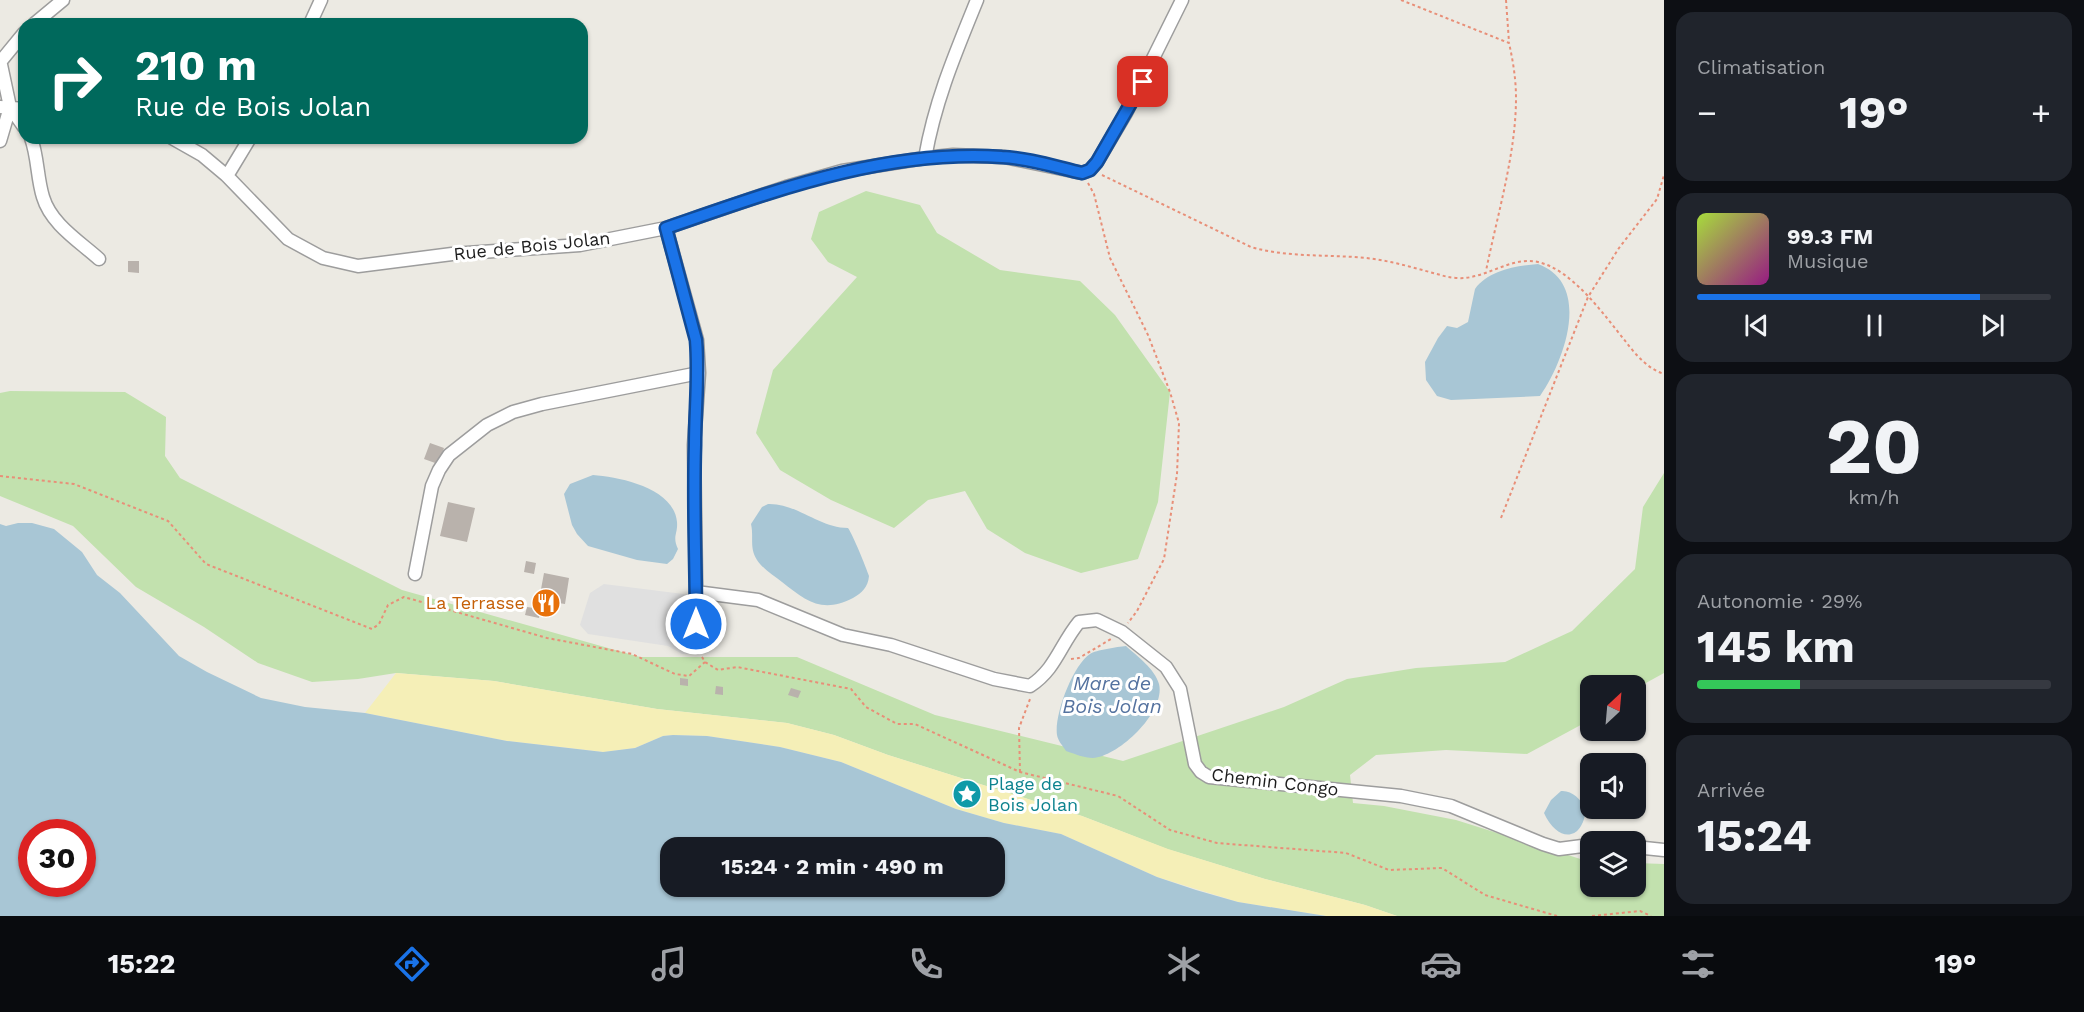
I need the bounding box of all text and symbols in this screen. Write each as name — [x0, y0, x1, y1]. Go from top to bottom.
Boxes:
text: 210 m — [135, 41, 257, 90]
icon: right — [36, 42, 114, 120]
text: Climatisation — [1697, 55, 1825, 79]
pin — [1117, 56, 1168, 107]
icon: arrive — [1126, 65, 1159, 98]
text: 19° — [1839, 86, 1909, 139]
text: Rue de Bois Jolan — [135, 91, 371, 123]
text: − — [1697, 93, 1717, 132]
text: + — [2031, 93, 2051, 132]
text: 99.3 FM — [1787, 224, 1873, 249]
street label: Rue de Bois Jolan — [453, 227, 611, 264]
text: Musique — [1787, 249, 1869, 273]
icon: previous — [1740, 309, 1773, 342]
icon: pause — [1858, 309, 1891, 342]
icon: next — [1976, 309, 2009, 342]
text: 20 — [1826, 400, 1922, 492]
text: km/h — [1848, 485, 1900, 509]
restaurant icon: La Terrasse — [530, 587, 562, 619]
text: Autonomie · 29% — [1697, 589, 1862, 613]
place label: La Terrasse — [426, 592, 525, 613]
position arrow — [664, 592, 728, 656]
text: 145 km — [1697, 620, 1855, 673]
water label: Mare de Bois Jolan — [1062, 671, 1162, 718]
north arrow — [1580, 675, 1646, 741]
map controls — [1580, 675, 1646, 897]
button: sound — [1580, 753, 1646, 819]
street label: Chemin Congo — [1210, 763, 1340, 800]
place label: Plage de Bois Jolan — [988, 773, 1078, 815]
place icon: Plage de Bois Jolan — [951, 778, 983, 810]
text: Arrivée — [1697, 778, 1765, 802]
text: 15:24 — [1697, 809, 1812, 862]
speed limit sign: 30 — [18, 819, 96, 897]
button: layers — [1580, 831, 1646, 897]
text: 15:24 · 2 min · 490 m — [721, 854, 944, 879]
icon: directions — [391, 943, 433, 985]
icon: music — [648, 943, 690, 985]
icon: phone — [905, 943, 947, 985]
icon: climate — [1163, 943, 1205, 985]
icon: car — [1420, 943, 1462, 985]
icon: filters — [1677, 943, 1719, 985]
text: 15:22 — [108, 948, 175, 980]
text: 19° — [1935, 948, 1976, 980]

